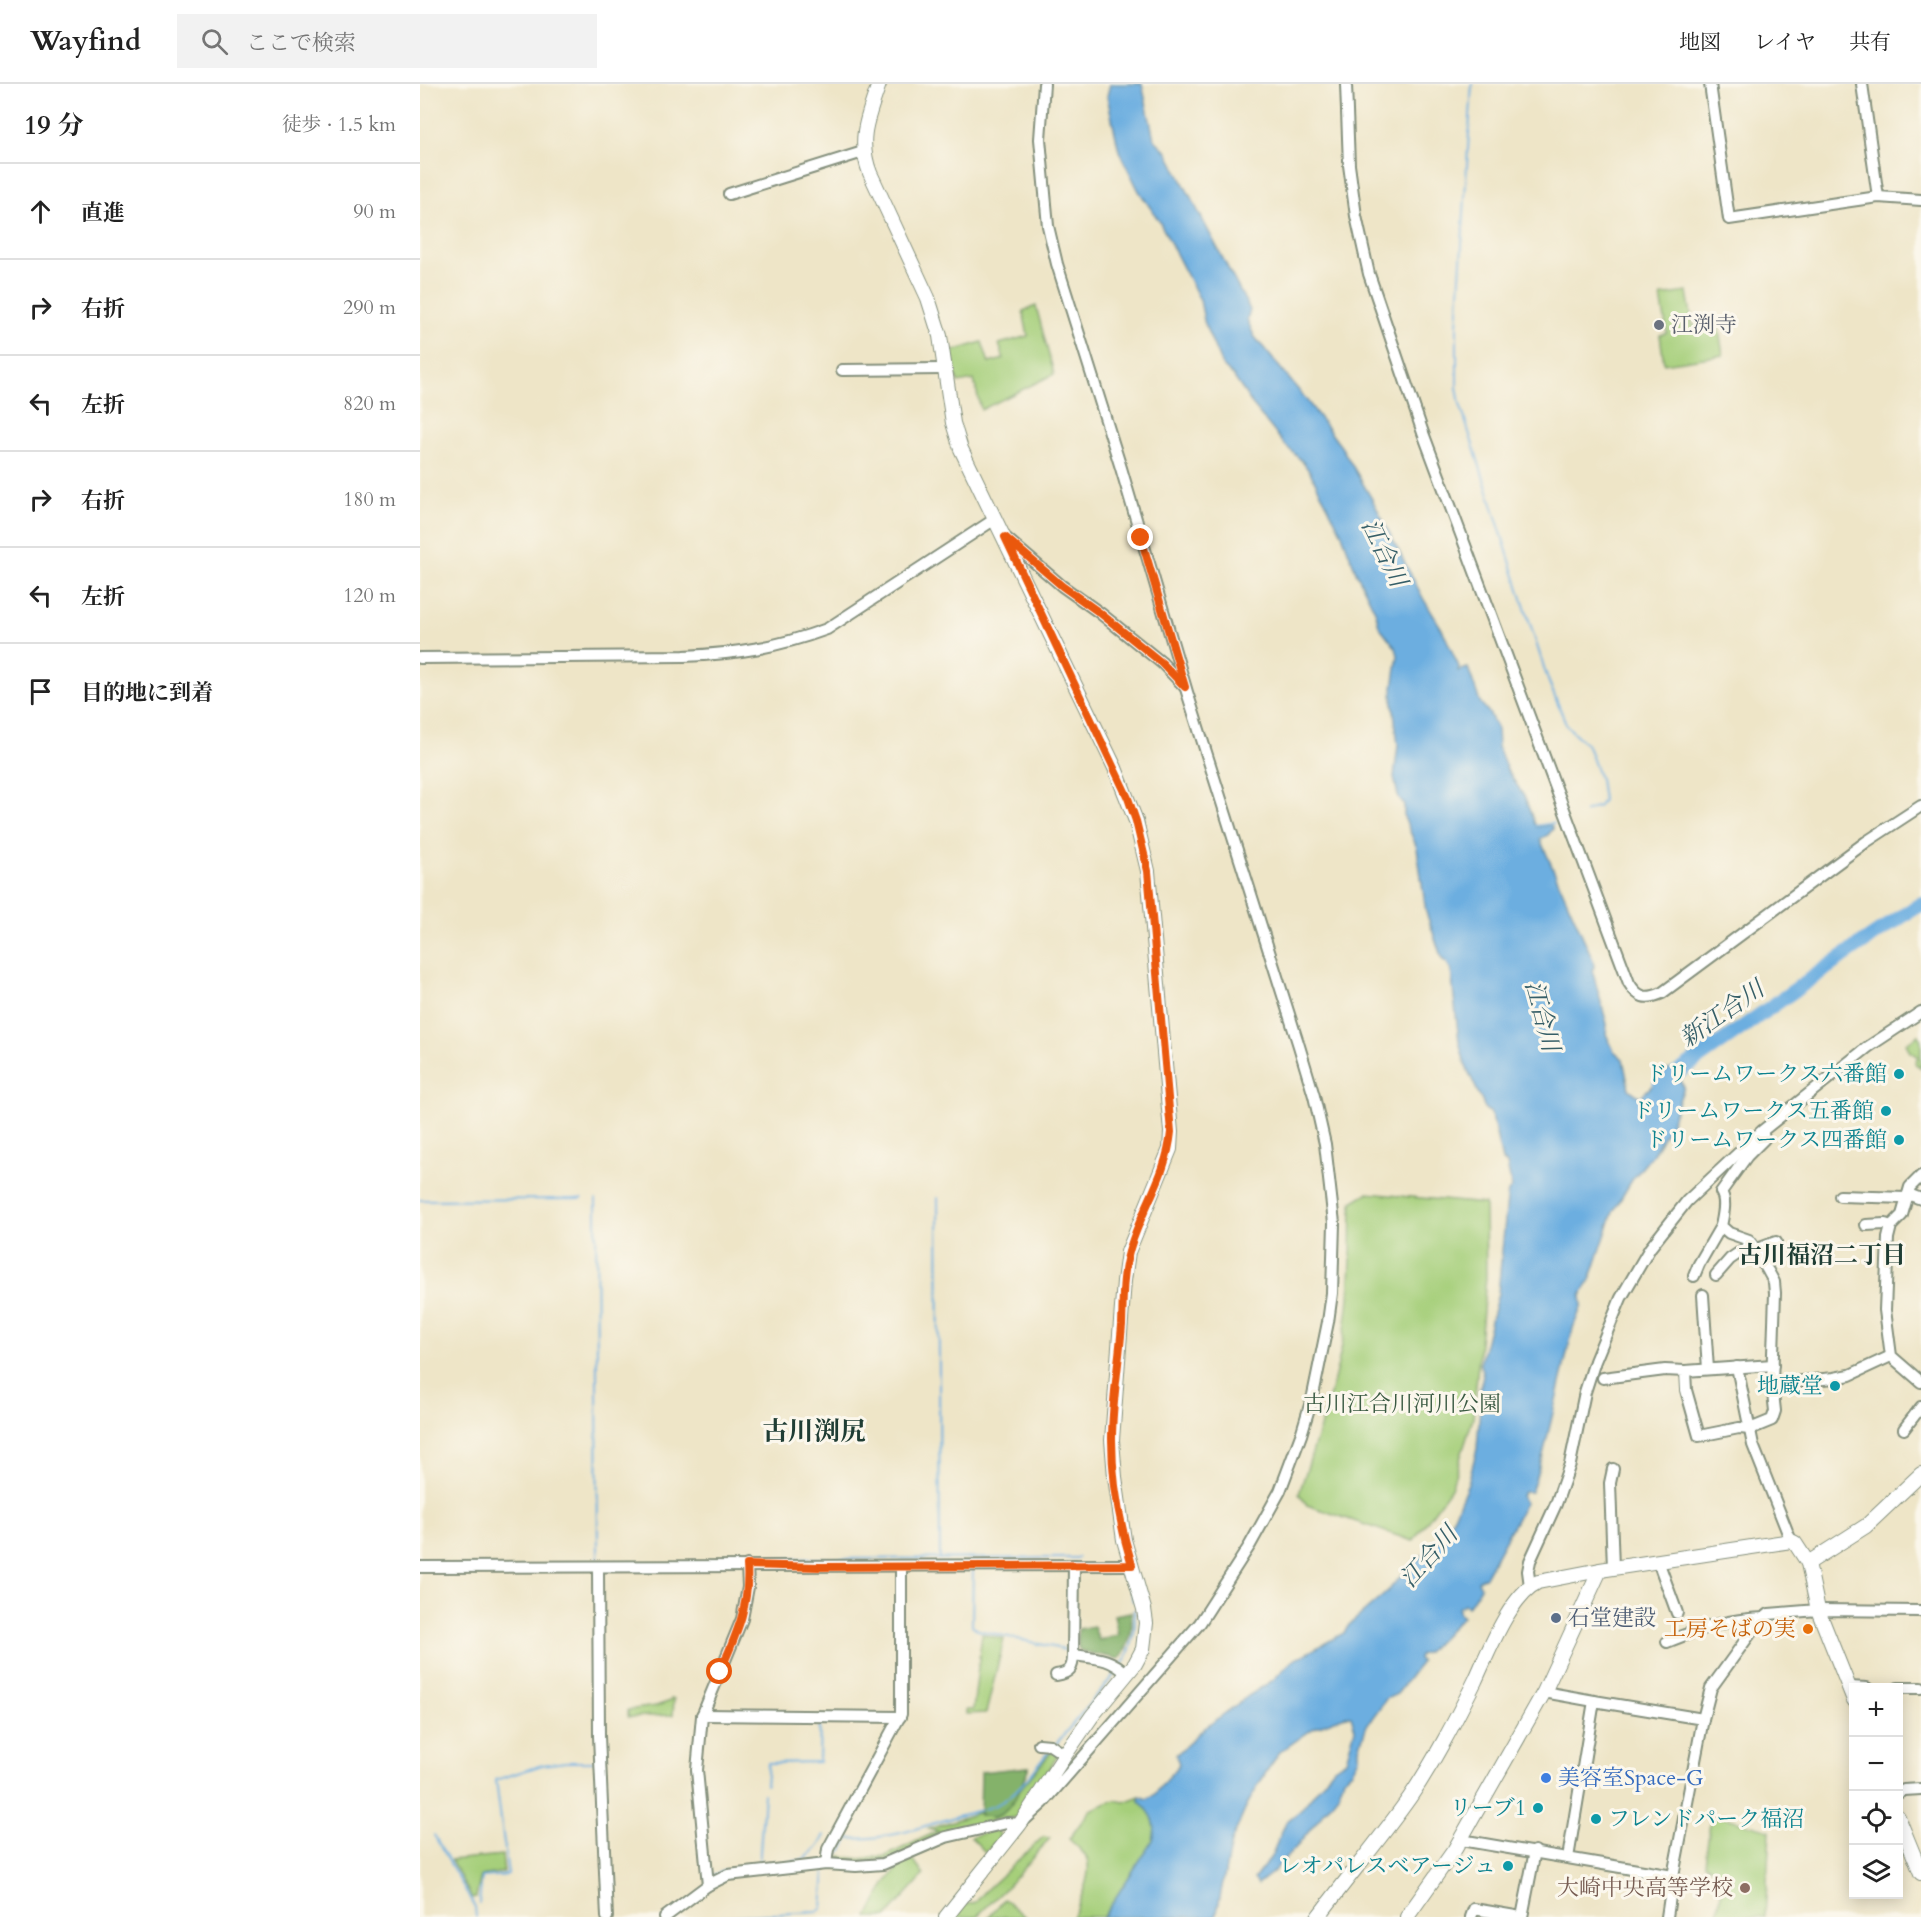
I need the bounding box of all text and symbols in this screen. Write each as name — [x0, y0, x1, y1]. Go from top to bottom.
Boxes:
search box — [177, 14, 597, 68]
text: Wayfind — [30, 22, 141, 60]
icon: search — [198, 25, 231, 58]
text: ここで検索 — [246, 28, 356, 58]
text: 地図 — [1679, 28, 1721, 57]
text: レイヤ — [1754, 28, 1816, 57]
text: 共有 — [1849, 28, 1891, 57]
text: 19 分 — [24, 108, 84, 143]
text: 徒歩 · 1.5 km — [282, 111, 396, 138]
icon: ahead — [24, 195, 57, 228]
text: 直進 — [81, 198, 125, 228]
text: 90 m — [353, 198, 396, 225]
icon: right — [24, 291, 57, 324]
text: 右折 — [81, 294, 125, 324]
text: 290 m — [343, 294, 396, 321]
place label: 江渕寺 — [1671, 310, 1737, 340]
marker: 江渕寺 — [1652, 318, 1666, 332]
icon: left — [24, 387, 57, 420]
text: 左折 — [81, 390, 125, 420]
text: 820 m — [343, 390, 396, 417]
icon: right — [24, 483, 57, 516]
text: 右折 — [81, 486, 125, 516]
text: 180 m — [343, 486, 396, 513]
water label: 江合川 — [1353, 513, 1416, 595]
route end — [1127, 524, 1153, 550]
icon: left — [24, 579, 57, 612]
text: 左折 — [81, 582, 125, 612]
text: 120 m — [343, 582, 396, 609]
icon: arrive — [24, 675, 57, 708]
text: 目的地に到着 — [81, 678, 213, 708]
water label: 新江合川 — [1673, 971, 1773, 1055]
water label: 江合川 — [1517, 977, 1568, 1058]
place label: ドリームワークス六番館 — [1645, 1059, 1887, 1089]
marker: ドリームワークス六番館 — [1892, 1067, 1906, 1081]
place label: ドリームワークス五番館 — [1632, 1096, 1874, 1126]
marker: ドリームワークス五番館 — [1879, 1104, 1893, 1118]
place label: ドリームワークス四番館 — [1645, 1125, 1887, 1155]
marker: ドリームワークス四番館 — [1892, 1133, 1906, 1147]
district label: 古川福沼二丁目 — [1738, 1239, 1906, 1272]
place label: 地蔵堂 — [1757, 1371, 1823, 1401]
marker: 地蔵堂 — [1828, 1379, 1842, 1393]
park label: 古川江合川河川公園 — [1303, 1389, 1501, 1419]
district label: 古川渕尻 — [762, 1414, 866, 1449]
water label: 江合川 — [1393, 1517, 1467, 1595]
place label: 石堂建設 — [1568, 1603, 1656, 1633]
marker: 石堂建設 — [1549, 1611, 1563, 1625]
place label: 工房そばの実 — [1664, 1614, 1796, 1644]
marker: 工房そばの実 — [1801, 1622, 1815, 1636]
route start — [706, 1658, 732, 1684]
map controls — [1849, 1683, 1903, 1899]
button: + — [1849, 1683, 1903, 1737]
button: − — [1849, 1737, 1903, 1791]
place label: 美容室Space-G — [1558, 1763, 1703, 1793]
marker: 美容室Space-G — [1539, 1771, 1553, 1785]
button: locate — [1849, 1791, 1903, 1845]
place label: リーブ1 — [1450, 1793, 1526, 1823]
marker: リーブ1 — [1531, 1801, 1545, 1815]
place label: フレンドパーク福沼 — [1608, 1804, 1804, 1834]
marker: フレンドパーク福沼 — [1589, 1812, 1603, 1826]
button: layers — [1849, 1845, 1903, 1899]
place label: レオパレスベアージュ — [1279, 1851, 1496, 1881]
marker: レオパレスベアージュ — [1501, 1859, 1515, 1873]
place label: 大崎中央高等学校 — [1557, 1873, 1733, 1903]
marker: 大崎中央高等学校 — [1738, 1881, 1752, 1895]

